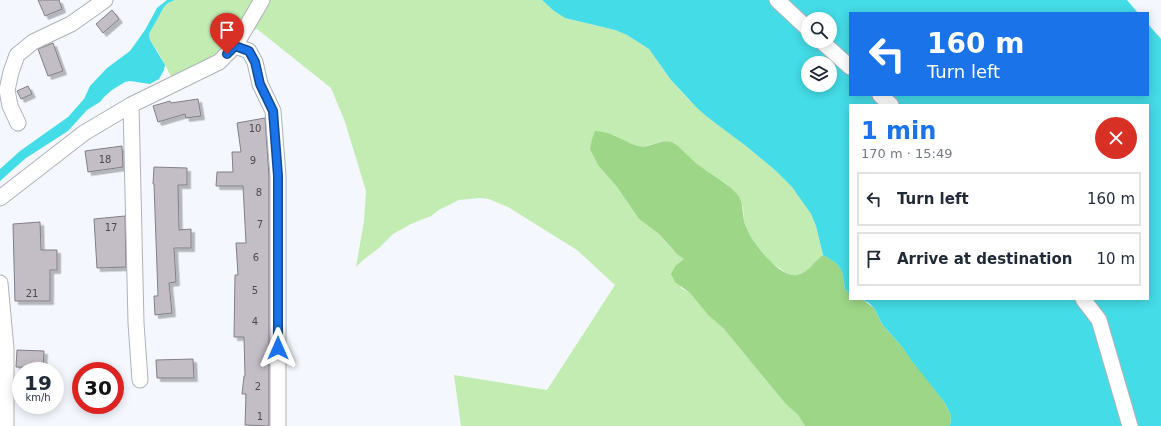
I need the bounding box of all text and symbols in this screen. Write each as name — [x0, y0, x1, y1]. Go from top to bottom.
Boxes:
map controls — [801, 12, 837, 92]
button: search — [801, 12, 837, 48]
pin — [210, 13, 244, 54]
icon: arrive — [216, 19, 238, 41]
text: 160 m — [927, 27, 1024, 60]
icon: left — [861, 28, 913, 80]
button: layers — [801, 56, 837, 92]
text: Turn left — [927, 61, 1000, 82]
text: 1 min — [861, 117, 936, 145]
button: close — [1095, 117, 1137, 159]
house number: 10 — [249, 123, 261, 134]
text: 170 m · 15:49 — [861, 146, 952, 161]
house number: 18 — [99, 154, 111, 165]
house number: 9 — [250, 155, 256, 166]
house number: 8 — [256, 187, 262, 198]
icon: left — [863, 188, 885, 210]
text: Turn left — [897, 190, 969, 208]
text: 160 m — [1087, 190, 1135, 208]
house number: 7 — [257, 219, 263, 230]
house number: 17 — [105, 222, 117, 233]
icon: arrive — [863, 248, 885, 270]
text: Arrive at destination — [897, 250, 1072, 268]
text: 10 m — [1097, 250, 1135, 268]
house number: 6 — [253, 252, 259, 263]
house number: 5 — [252, 285, 258, 296]
house number: 21 — [26, 288, 38, 299]
house number: 4 — [252, 316, 258, 327]
position arrow — [257, 327, 299, 369]
speed limit sign: 30 — [72, 362, 124, 414]
text: 19 — [24, 371, 52, 395]
house number: 2 — [255, 381, 261, 392]
text: km/h — [25, 392, 51, 403]
house number: 1 — [257, 411, 263, 422]

